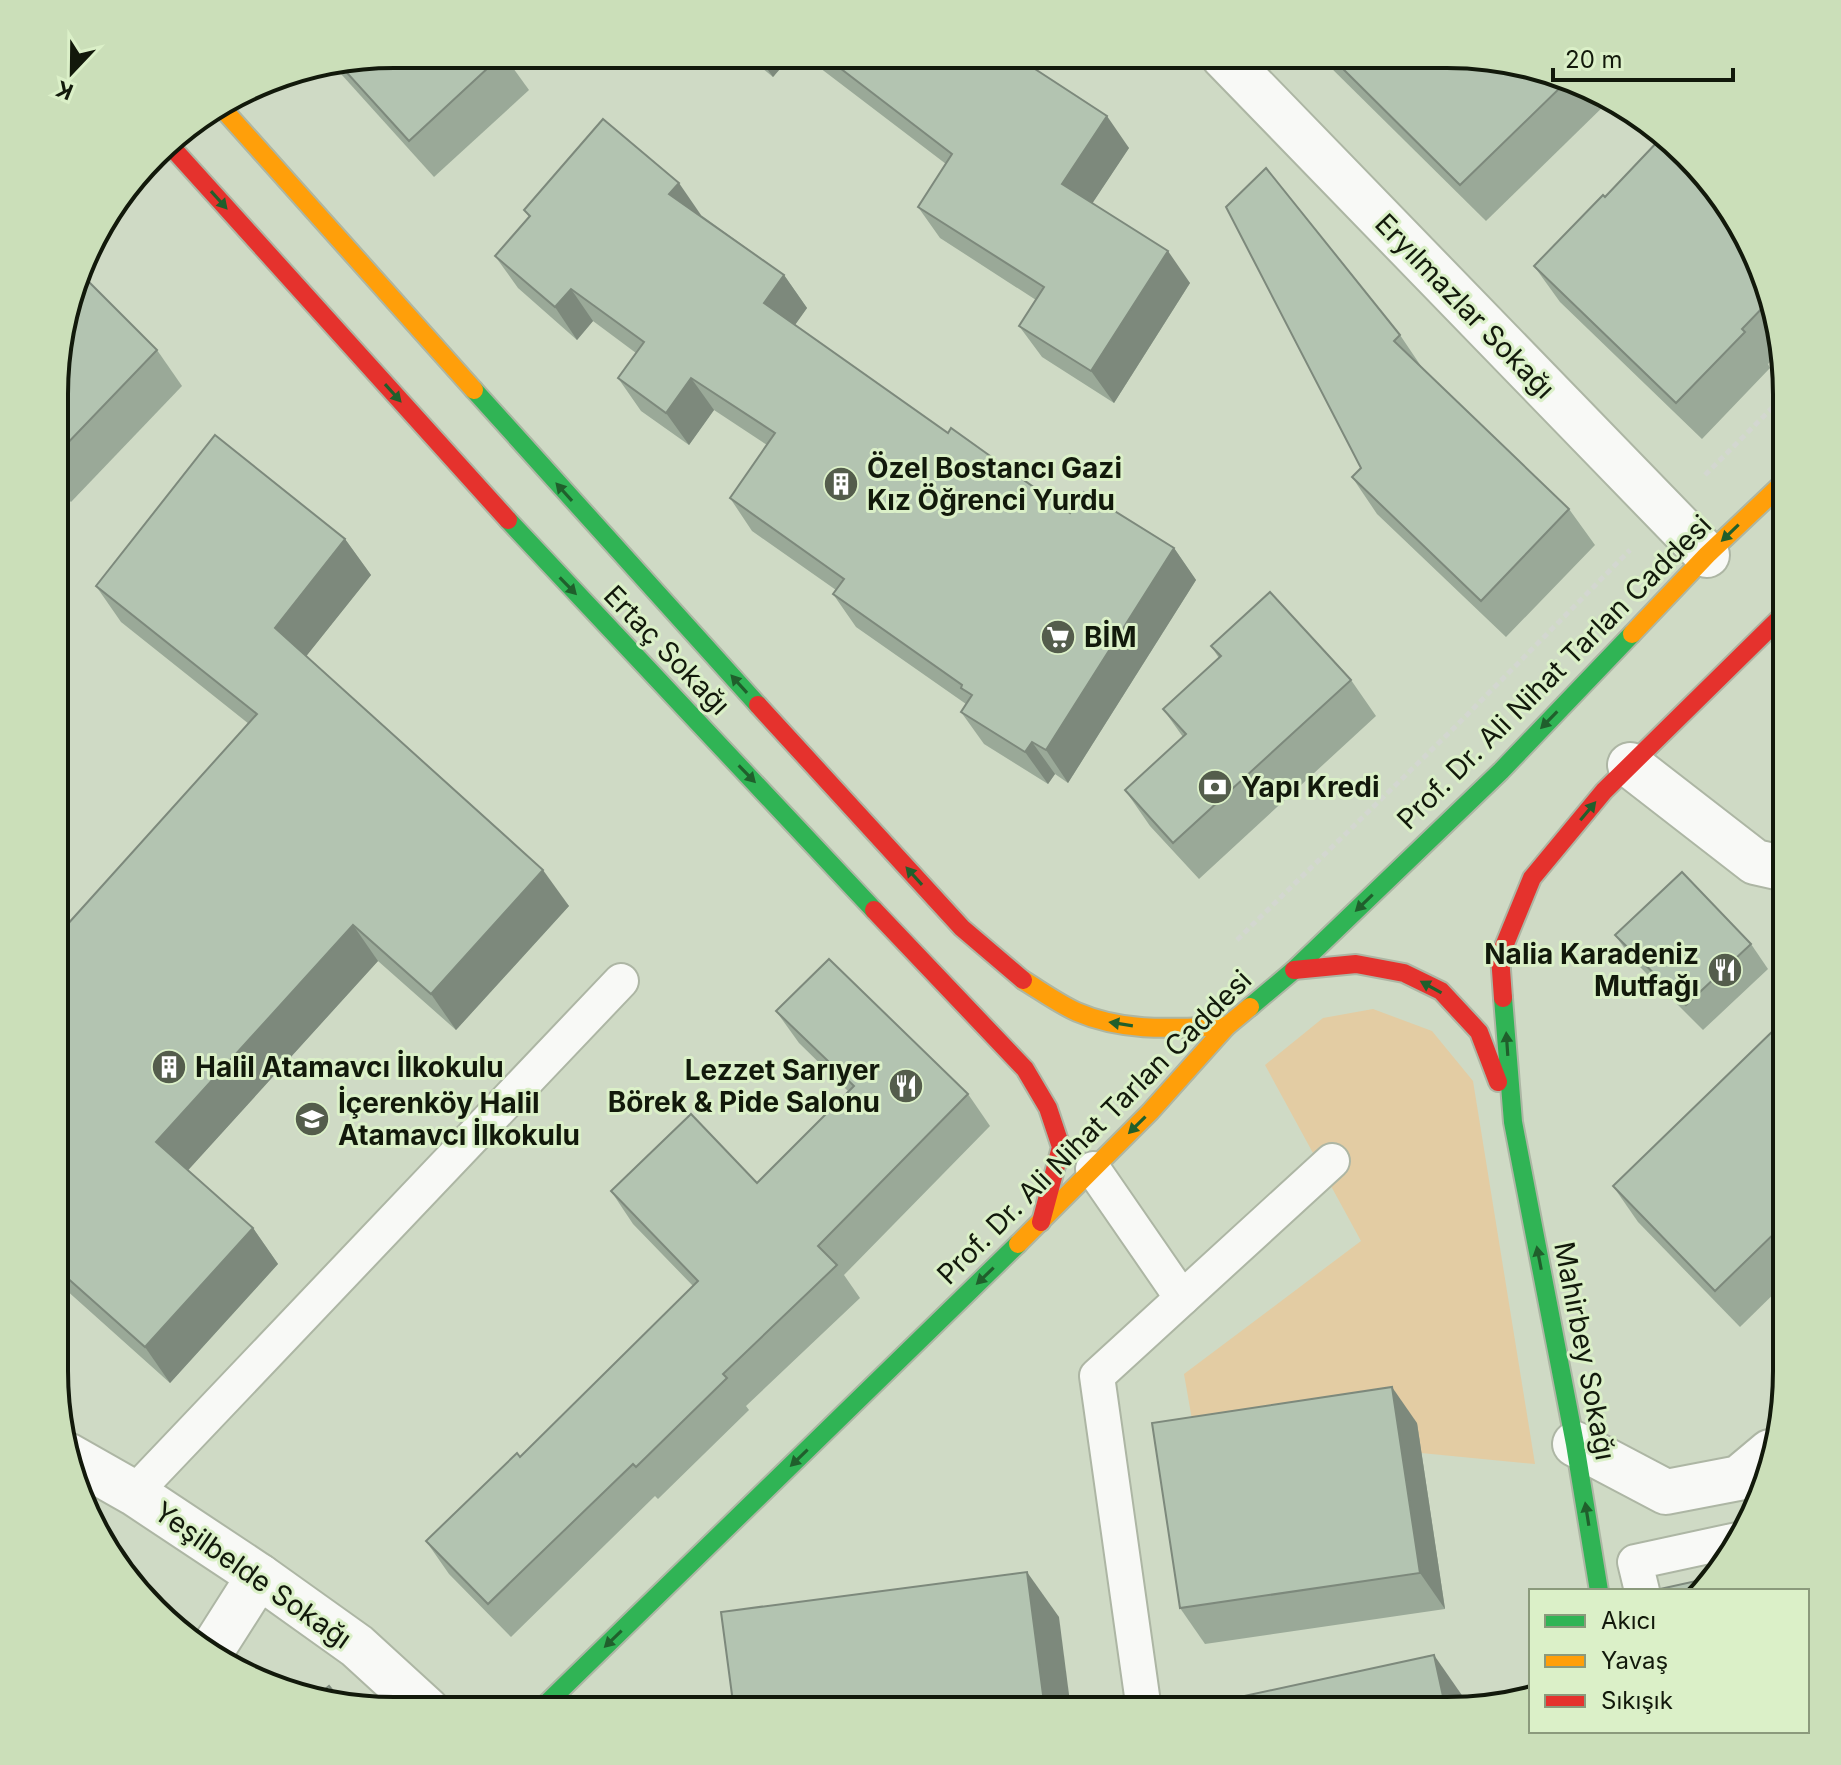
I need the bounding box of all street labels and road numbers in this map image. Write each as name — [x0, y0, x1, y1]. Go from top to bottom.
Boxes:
street label: Eryılmazlar Sokağı — [1368, 207, 1562, 405]
street label: Prof. Dr. Ali Nihat Tarlan Caddesi — [1390, 508, 1718, 836]
street label: Ertaç Sokağı — [597, 578, 737, 722]
street label: Prof. Dr. Ali Nihat Tarlan Caddesi — [930, 963, 1258, 1291]
street label: Mahirbey Sokağı — [1547, 1239, 1623, 1463]
street label: Yeşilbelde Sokağı — [148, 1494, 358, 1656]

